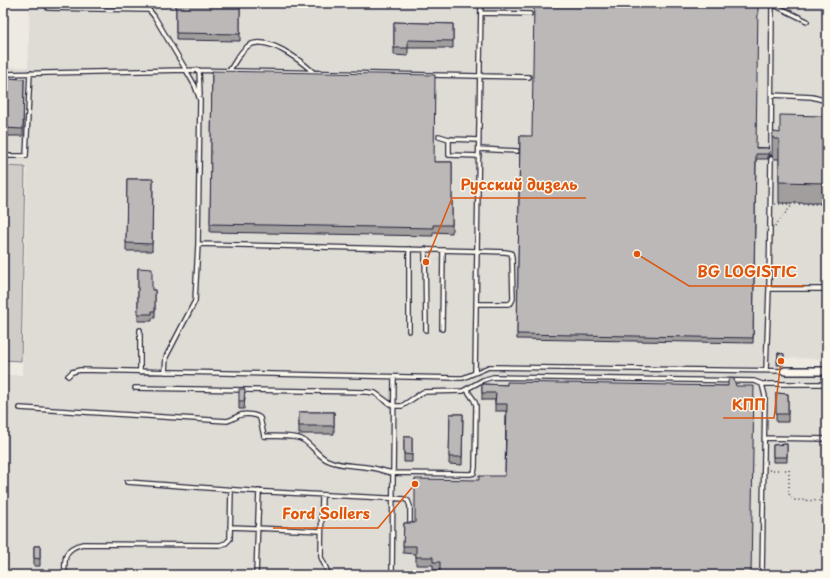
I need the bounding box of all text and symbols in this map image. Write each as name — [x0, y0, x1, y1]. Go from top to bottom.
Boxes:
callout: Русский дизель — [452, 171, 586, 198]
text: Русский дизель — [460, 172, 578, 195]
callout: BG LOGISTIC — [689, 259, 805, 286]
text: BG LOGISTIC — [697, 259, 797, 282]
callout: КПП — [723, 391, 774, 418]
text: КПП — [732, 392, 766, 415]
callout: Ford Sollers — [273, 501, 378, 528]
text: Ford Sollers — [282, 501, 370, 524]

